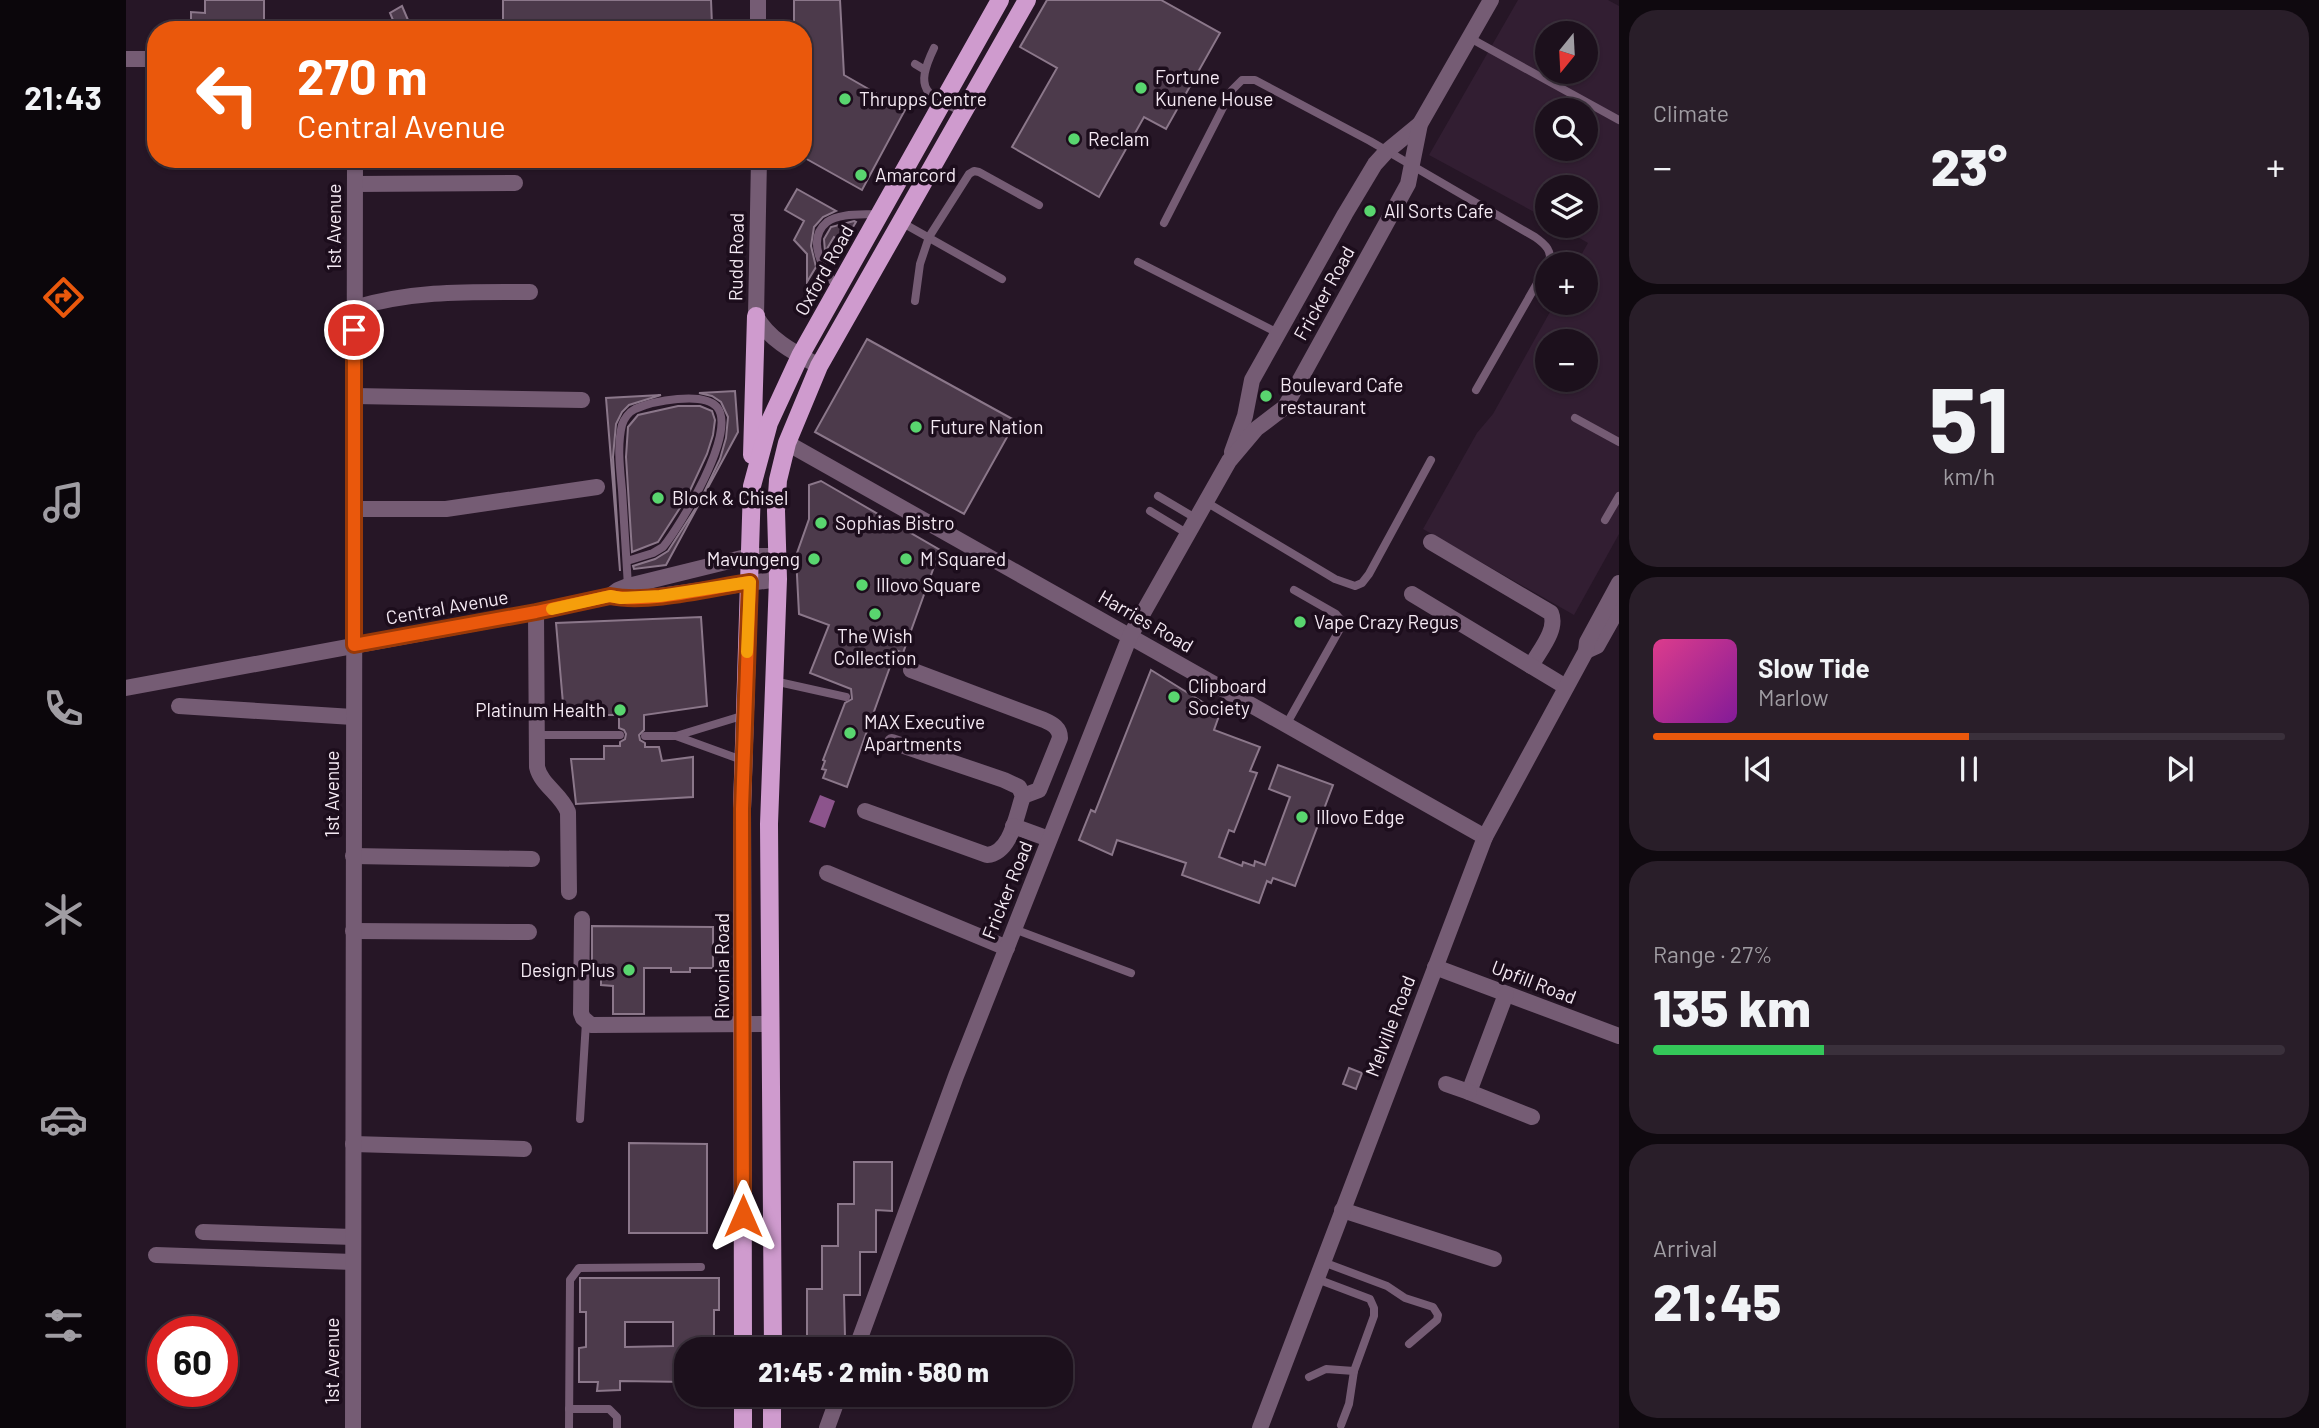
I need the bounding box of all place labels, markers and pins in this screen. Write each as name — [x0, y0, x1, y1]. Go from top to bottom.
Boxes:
place label: Fortune Kunene House — [1155, 65, 1273, 110]
marker: Fortune Kunene House — [1133, 80, 1149, 96]
place label: Thrupps Centre — [859, 87, 987, 110]
marker: Thrupps Centre — [837, 91, 853, 107]
place label: Reclam — [1088, 127, 1149, 150]
marker: Reclam — [1066, 131, 1082, 147]
place label: Amarcord — [875, 163, 956, 186]
marker: Amarcord — [853, 167, 869, 183]
place label: All Sorts Cafe — [1384, 199, 1494, 222]
marker: All Sorts Cafe — [1362, 203, 1378, 219]
pin — [324, 300, 384, 360]
place label: Boulevard Cafe restaurant — [1280, 373, 1403, 418]
marker: Boulevard Cafe restaurant — [1258, 388, 1274, 404]
place label: Future Nation — [930, 415, 1043, 438]
marker: Future Nation — [908, 419, 924, 435]
place label: Block & Chisel — [672, 486, 788, 509]
marker: Block & Chisel — [650, 490, 666, 506]
place label: Sophias Bistro — [835, 511, 955, 534]
marker: Sophias Bistro — [813, 515, 829, 531]
place label: Mavungeng — [707, 547, 800, 570]
place label: M Squared — [920, 547, 1006, 570]
marker: Mavungeng — [806, 551, 822, 567]
marker: M Squared — [898, 551, 914, 567]
place label: Illovo Square — [876, 573, 981, 596]
marker: Illovo Square — [854, 577, 870, 593]
marker: The Wish Collection — [867, 606, 883, 622]
place label: Vape Crazy Regus — [1314, 610, 1459, 633]
marker: Vape Crazy Regus — [1292, 614, 1308, 630]
place label: The Wish Collection — [834, 624, 916, 669]
place label: Clipboard Society — [1188, 674, 1267, 719]
marker: Clipboard Society — [1166, 689, 1182, 705]
place label: Platinum Health — [475, 698, 606, 721]
marker: Platinum Health — [612, 702, 628, 718]
place label: MAX Executive Apartments — [864, 710, 985, 755]
marker: MAX Executive Apartments — [842, 725, 858, 741]
place label: Illovo Edge — [1316, 805, 1405, 828]
marker: Illovo Edge — [1294, 809, 1310, 825]
place label: Design Plus — [520, 958, 615, 981]
marker: Design Plus — [621, 962, 637, 978]

